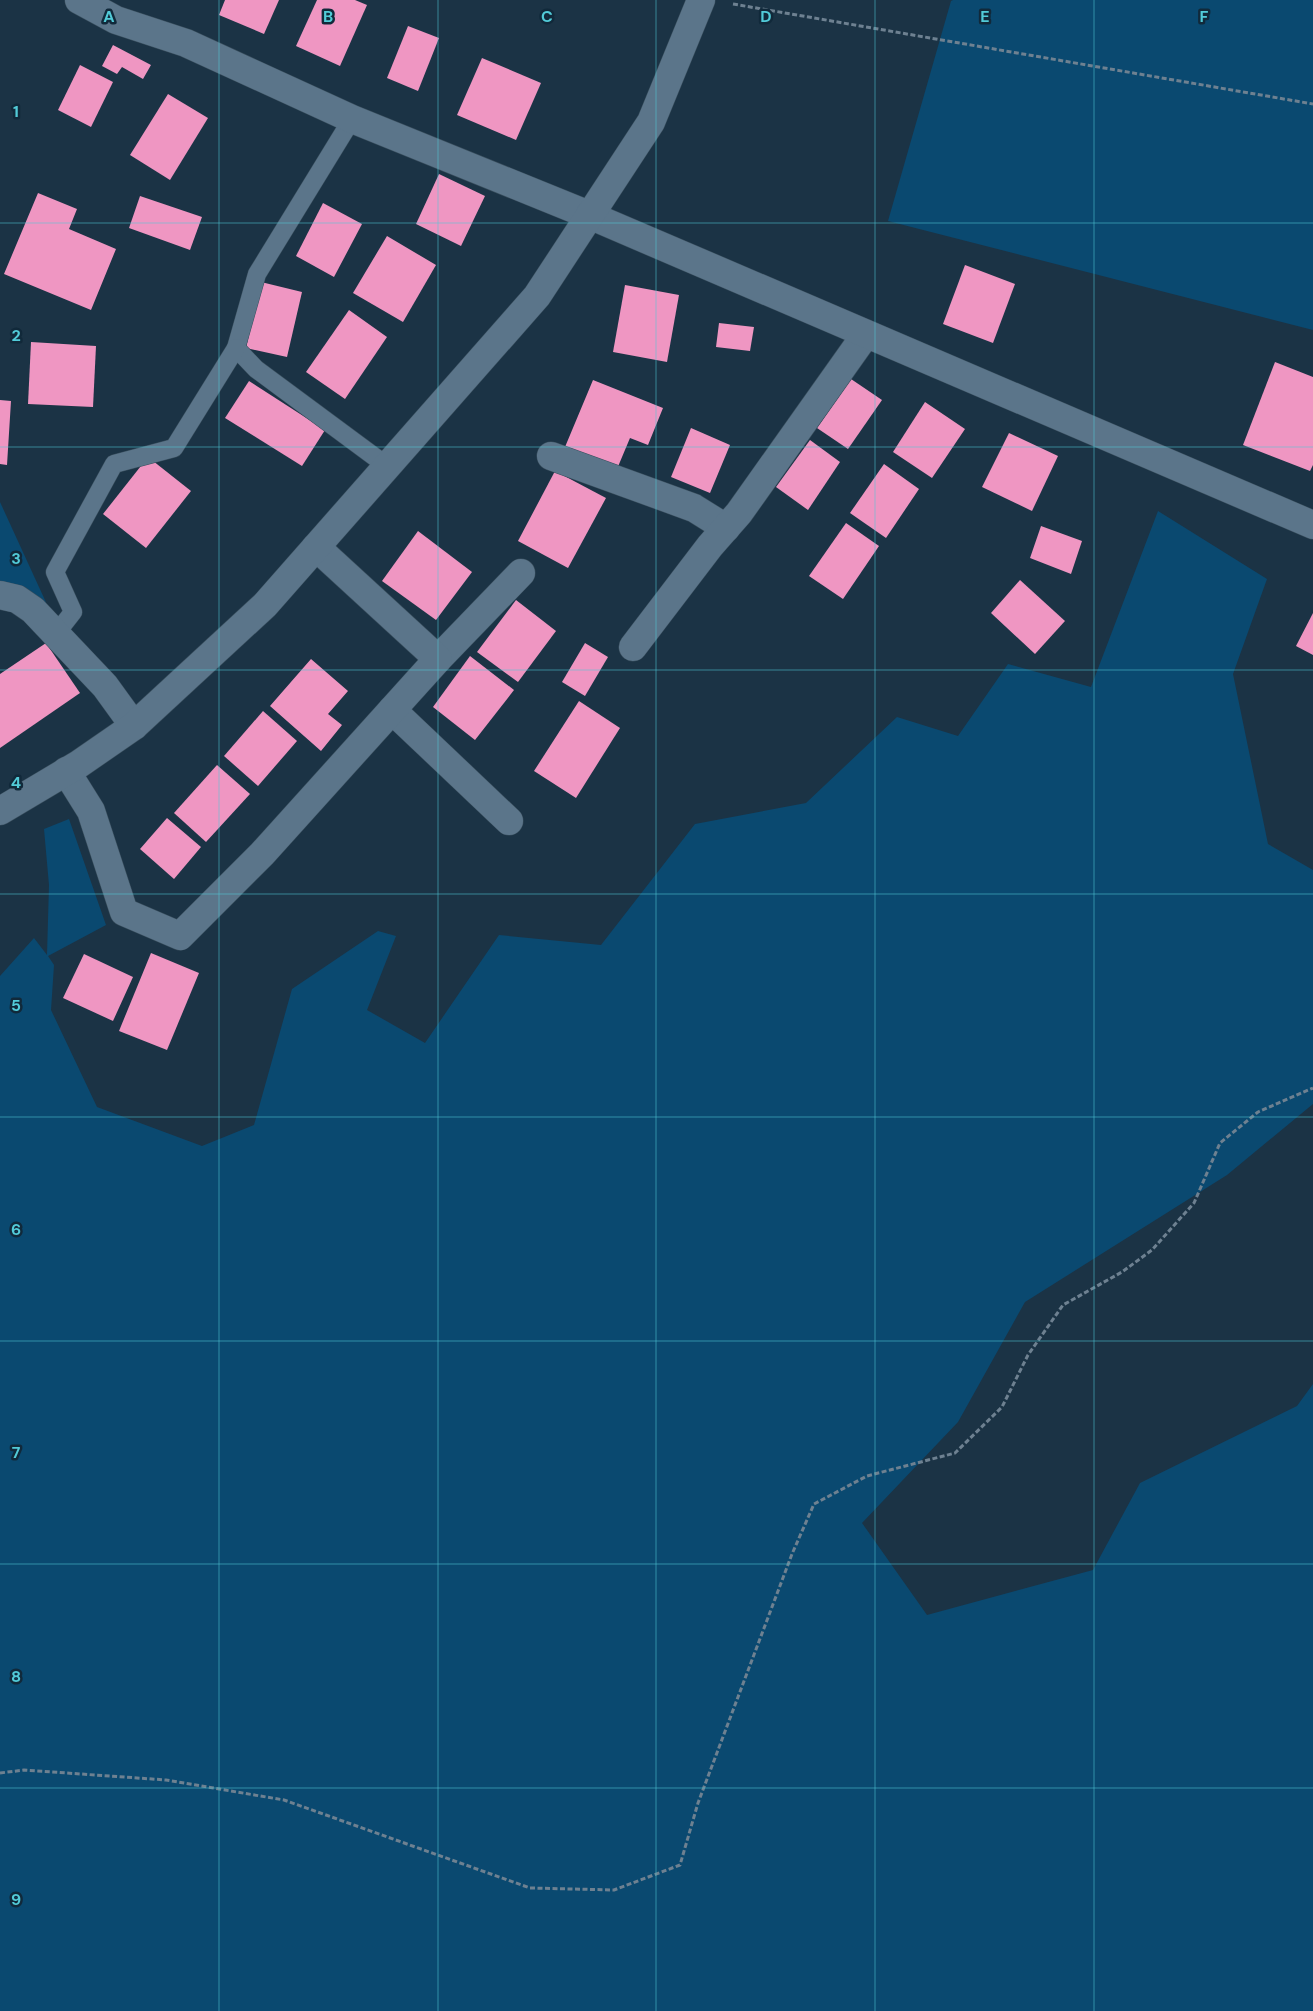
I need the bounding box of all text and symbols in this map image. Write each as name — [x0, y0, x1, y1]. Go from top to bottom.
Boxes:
text: A — [103, 6, 115, 27]
text: B — [323, 6, 333, 27]
text: C — [541, 6, 553, 27]
text: D — [760, 6, 772, 27]
text: E — [980, 6, 990, 27]
text: F — [1200, 6, 1209, 27]
text: 1 — [13, 101, 19, 122]
text: 2 — [11, 325, 21, 346]
text: 3 — [11, 548, 21, 569]
text: 4 — [11, 772, 21, 793]
text: 5 — [11, 995, 21, 1016]
text: 6 — [11, 1219, 21, 1240]
text: 7 — [12, 1442, 21, 1463]
text: 8 — [11, 1666, 21, 1687]
text: 9 — [11, 1889, 21, 1910]

